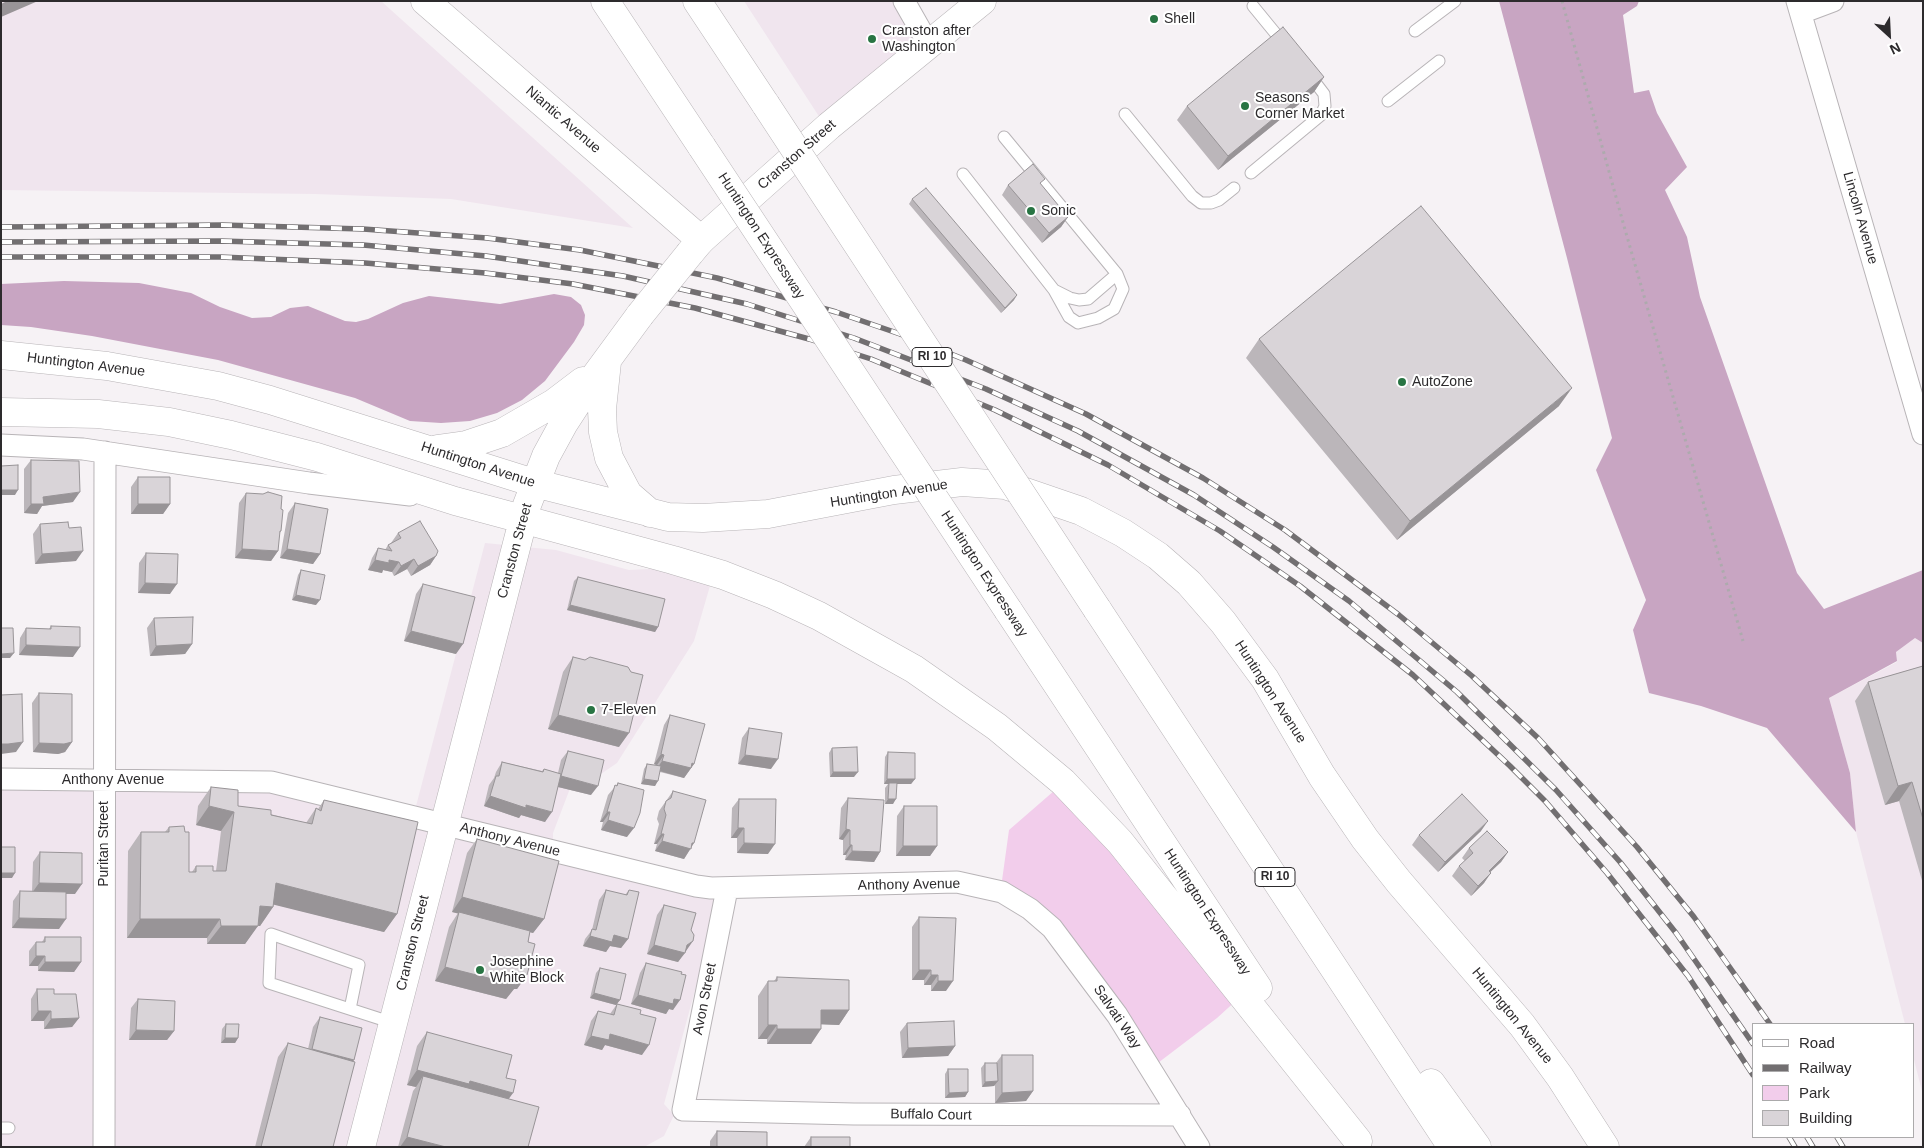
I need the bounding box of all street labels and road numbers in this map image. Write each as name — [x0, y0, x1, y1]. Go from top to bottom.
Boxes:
street label: Niantic Avenue — [522, 83, 604, 157]
street label: Cranston Street — [754, 116, 840, 194]
street label: Huntington Expressway — [714, 170, 808, 302]
street label: Lincoln Avenue — [1839, 170, 1881, 266]
road number: RI 10 — [912, 348, 952, 367]
street label: Huntington Avenue — [26, 349, 146, 381]
street label: Huntington Avenue — [419, 439, 537, 491]
street label: Huntington Avenue — [829, 476, 949, 512]
street label: Cranston Street — [494, 501, 536, 601]
street label: Huntington Expressway — [937, 508, 1031, 640]
street label: Huntington Avenue — [1231, 638, 1309, 746]
street label: Anthony Avenue — [62, 772, 164, 788]
street label: Puritan Street — [96, 801, 112, 887]
street label: Anthony Avenue — [458, 819, 562, 861]
street label: Huntington Expressway — [1160, 846, 1254, 978]
road number: RI 10 — [1255, 868, 1295, 886]
street label: Anthony Avenue — [858, 876, 960, 894]
street label: Cranston Street — [393, 893, 433, 993]
street label: Avon Street — [690, 962, 720, 1036]
street label: Huntington Avenue — [1468, 965, 1556, 1067]
street label: Salvati Way — [1090, 982, 1144, 1052]
street label: Buffalo Court — [890, 1106, 972, 1124]

